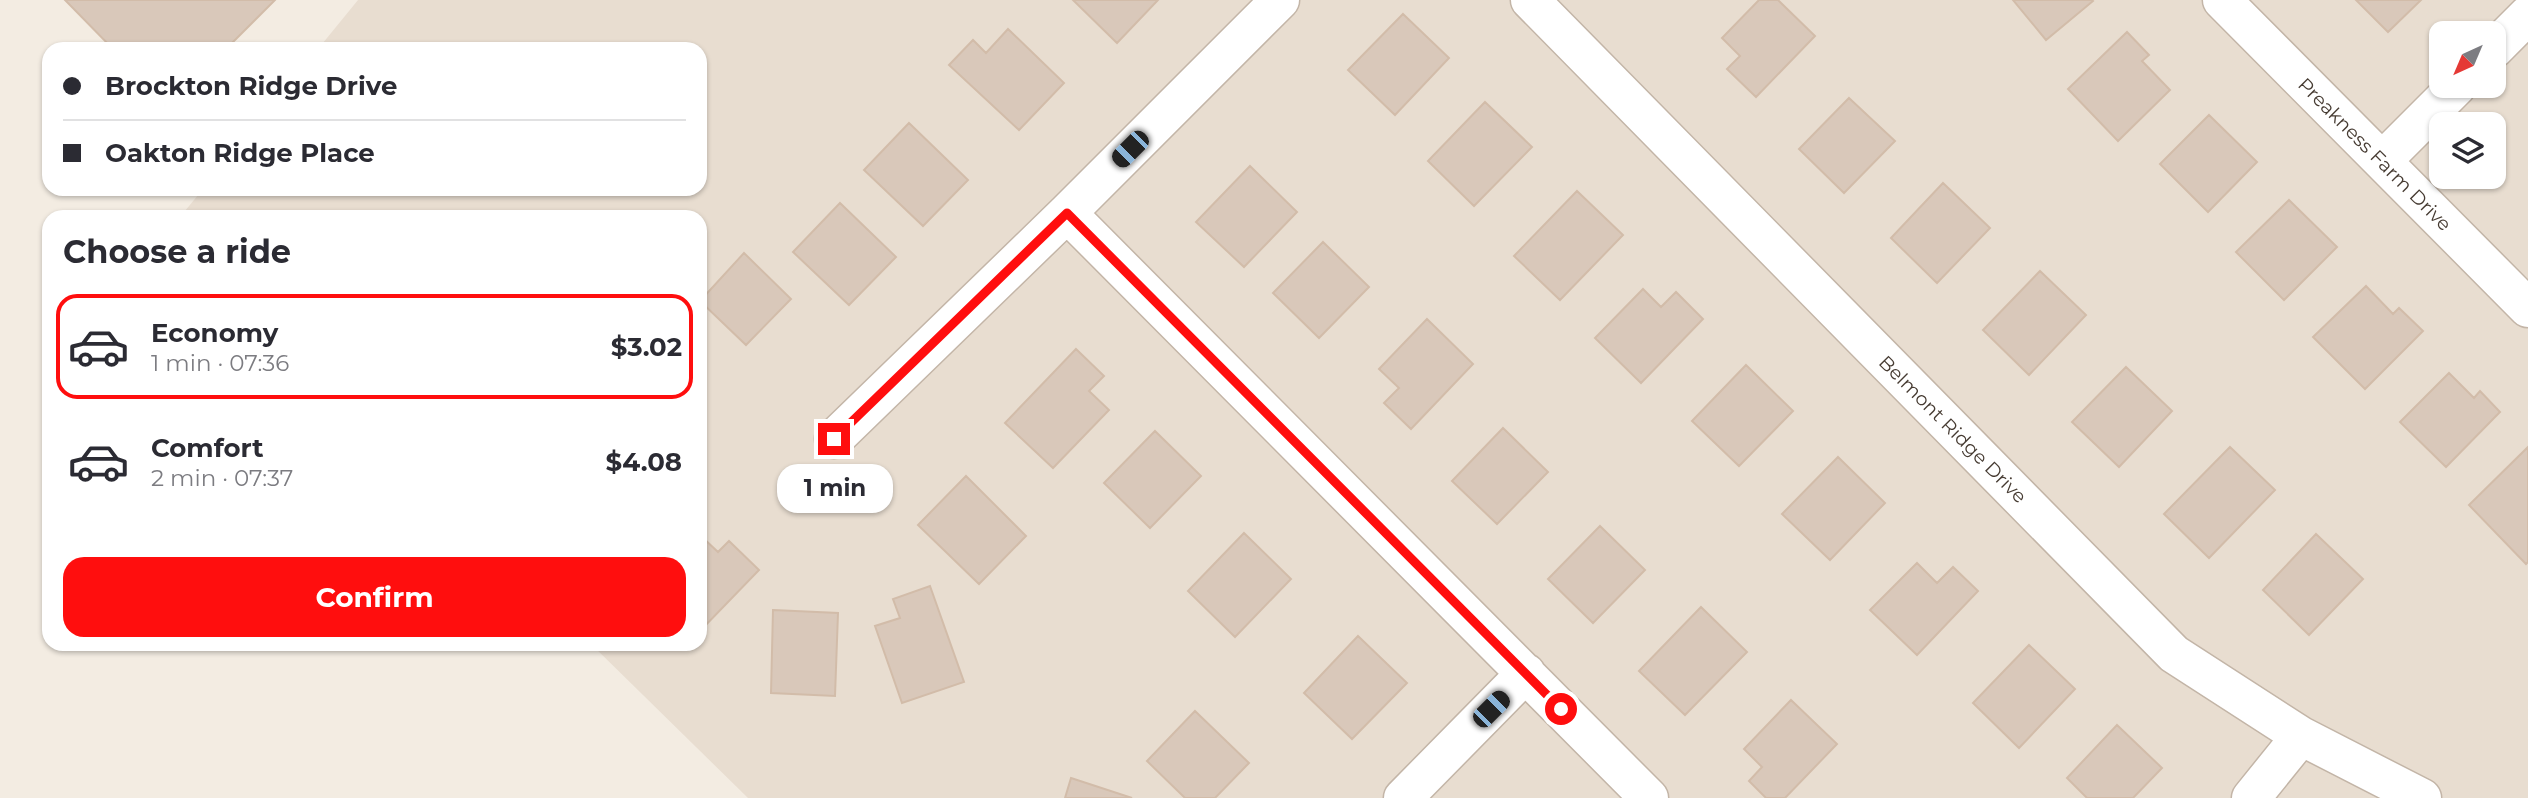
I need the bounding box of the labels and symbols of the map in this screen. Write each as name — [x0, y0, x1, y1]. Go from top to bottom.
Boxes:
north arrow — [2429, 21, 2506, 98]
street label: Preakness Farm Drive — [2293, 73, 2456, 236]
car — [1108, 127, 1153, 171]
street label: Belmont Ridge Drive — [1874, 351, 2031, 508]
route end — [818, 423, 850, 455]
callout: 1 min — [776, 464, 892, 512]
car — [1469, 687, 1514, 731]
route start — [1545, 693, 1577, 725]

